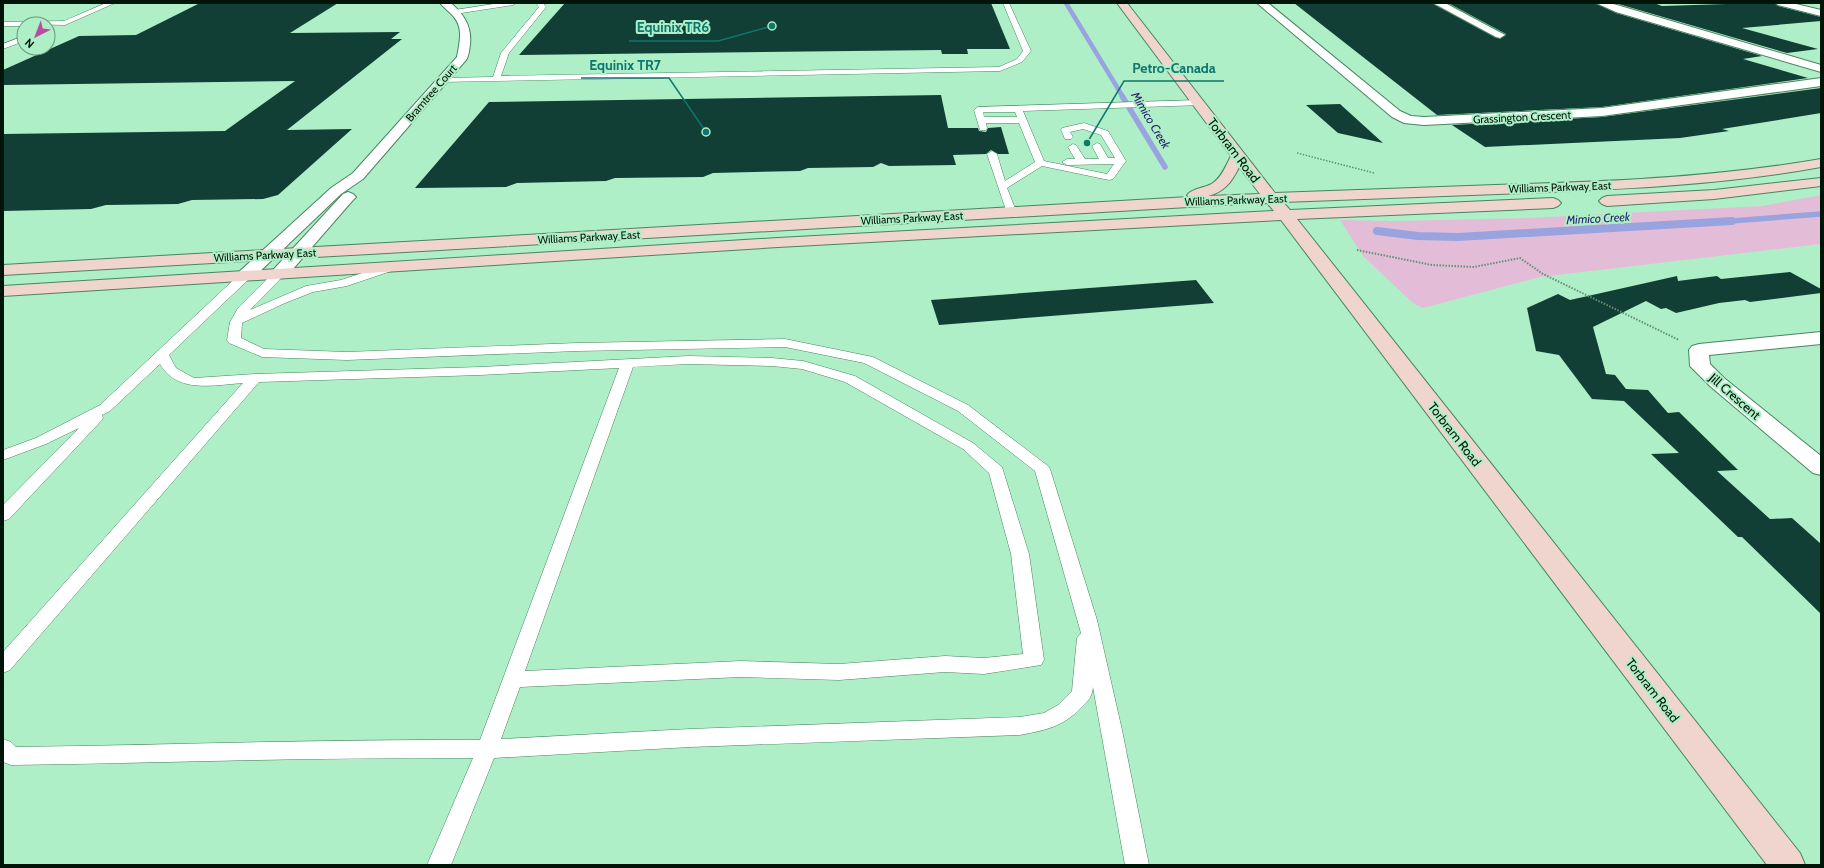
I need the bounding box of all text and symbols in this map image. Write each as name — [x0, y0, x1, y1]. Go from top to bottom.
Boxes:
callout: Equinix TR6 — [629, 15, 718, 41]
north arrow — [16, 16, 56, 56]
text: Equinix TR6 — [637, 18, 709, 36]
text: N — [22, 36, 37, 51]
callout: Equinix TR7 — [581, 52, 669, 78]
callout: Petro-Canada — [1124, 55, 1224, 81]
text: Equinix TR7 — [589, 56, 662, 74]
text: Petro-Canada — [1132, 59, 1216, 77]
street label: Bramtree Court — [402, 61, 460, 124]
water label: Mimico Creek — [1128, 88, 1174, 152]
street label: Grassington Crescent — [1473, 107, 1572, 127]
street label: Torbram Road — [1204, 114, 1264, 186]
street label: Williams Parkway East — [1508, 178, 1612, 196]
street label: Williams Parkway East — [1184, 191, 1288, 209]
street label: Williams Parkway East — [860, 208, 964, 228]
water label: Mimico Creek — [1565, 209, 1631, 227]
street label: Williams Parkway East — [537, 227, 641, 247]
street label: Williams Parkway East — [213, 245, 317, 265]
street label: Jill Crescent — [1705, 369, 1764, 423]
street label: Torbram Road — [1425, 399, 1485, 469]
street label: Torbram Road — [1623, 655, 1683, 725]

